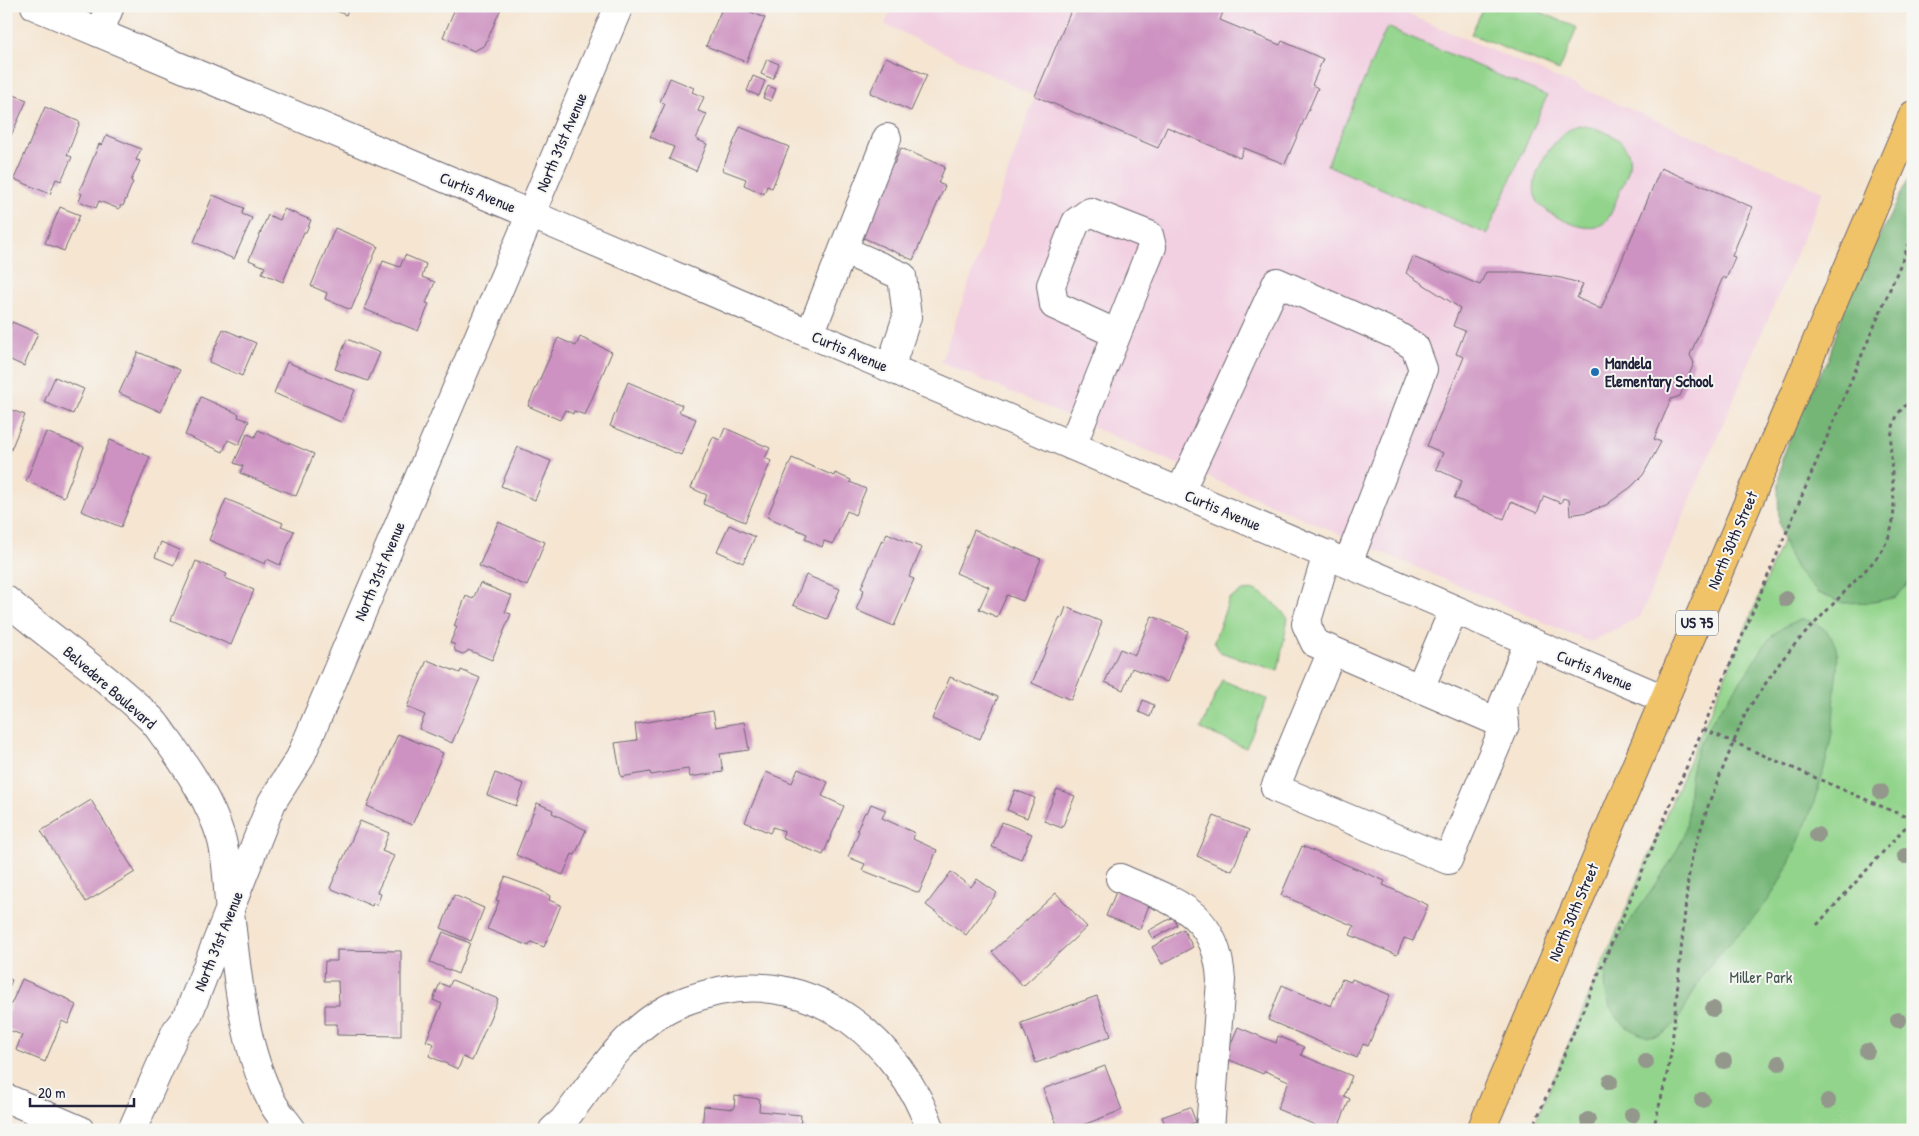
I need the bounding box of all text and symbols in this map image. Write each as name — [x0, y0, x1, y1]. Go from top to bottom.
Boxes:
street label: North 31st Avenue — [530, 88, 592, 195]
street label: Curtis Avenue — [436, 166, 520, 218]
street label: Curtis Avenue — [808, 325, 892, 377]
place label: Mandela Elementary School — [1605, 352, 1714, 393]
marker: Mandela Elementary School — [1589, 366, 1601, 378]
street label: Curtis Avenue — [1181, 484, 1265, 536]
street label: North 30th Street — [1701, 487, 1763, 592]
street label: North 31st Avenue — [348, 517, 410, 624]
road number: US 75 — [1676, 610, 1718, 636]
street label: Belvedere Boulevard — [59, 640, 161, 734]
street label: Curtis Avenue — [1553, 644, 1637, 696]
street label: North 30th Street — [1542, 859, 1604, 964]
street label: North 31st Avenue — [188, 887, 248, 994]
park label: Miller Park — [1730, 966, 1793, 988]
scale bar — [30, 1076, 134, 1108]
text: 20 m — [38, 1082, 65, 1103]

